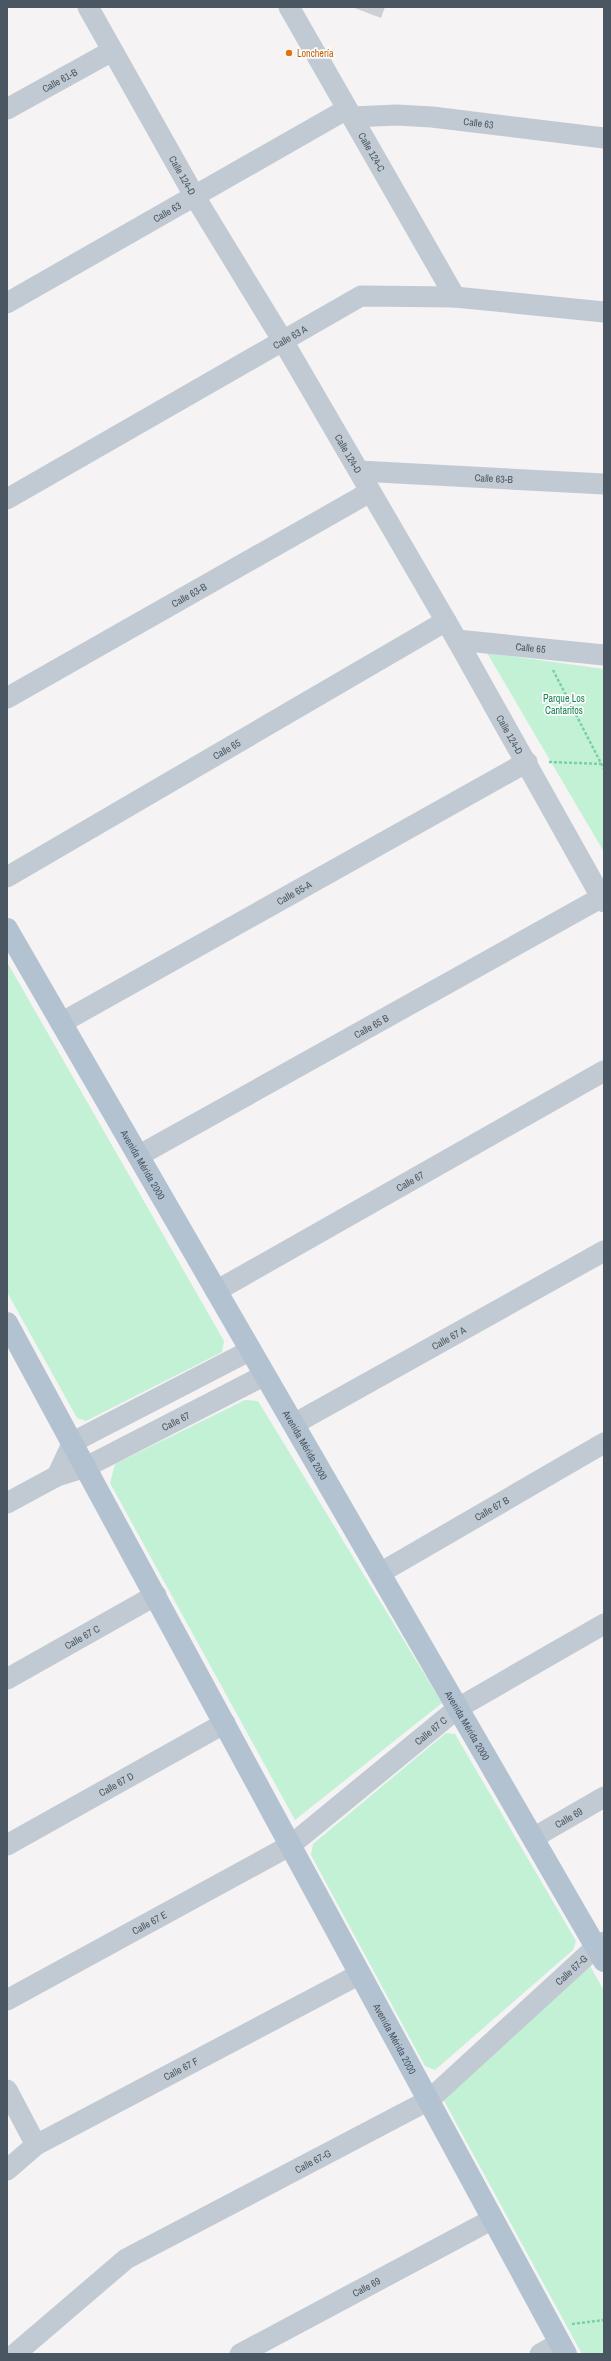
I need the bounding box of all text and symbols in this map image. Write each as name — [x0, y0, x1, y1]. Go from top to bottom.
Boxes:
place label: Lonchería — [297, 47, 334, 60]
marker: Lonchería — [284, 48, 294, 58]
street label: Calle 61-B — [40, 65, 80, 95]
street label: Calle 63 — [463, 115, 495, 132]
street label: Calle 124-C — [355, 130, 388, 174]
street label: Calle 124-D — [166, 153, 199, 198]
street label: Calle 63 — [151, 199, 184, 225]
street label: Calle 63 A — [271, 322, 310, 352]
street label: Calle 124-D — [332, 432, 365, 476]
street label: Calle 63-B — [474, 471, 514, 486]
street label: Calle 63-B — [169, 580, 209, 610]
street label: Calle 65 — [515, 640, 547, 656]
park label: Parque Los Cantaritos — [543, 692, 585, 717]
street label: Calle 124-D — [493, 713, 526, 757]
street label: Calle 65 — [210, 736, 243, 763]
street label: Calle 65-A — [274, 878, 315, 908]
street label: Calle 65 B — [352, 1011, 392, 1041]
street label: Avenida Mérida 2000 — [117, 1127, 168, 1202]
street label: Calle 67 — [394, 1168, 427, 1195]
street label: Calle 67 A — [429, 1323, 469, 1353]
street label: Avenida Mérida 2000 — [279, 1407, 330, 1483]
street label: Calle 67 — [160, 1408, 193, 1434]
street label: Calle 67 B — [472, 1493, 512, 1524]
street label: Calle 67 C — [62, 1622, 102, 1652]
street label: Avenida Mérida 2000 — [442, 1688, 493, 1763]
street label: Calle 67 C — [412, 1714, 450, 1748]
street label: Calle 67 D — [96, 1769, 136, 1799]
street label: Calle 69 — [552, 1805, 585, 1831]
street label: Calle 67 E — [130, 1908, 169, 1938]
street label: Calle 67-G — [553, 1952, 590, 1988]
street label: Avenida Mérida 2000 — [370, 2000, 419, 2077]
street label: Calle 67 F — [161, 2055, 201, 2084]
street label: Calle 67-G — [293, 2147, 333, 2176]
street label: Calle 69 — [350, 2274, 383, 2300]

